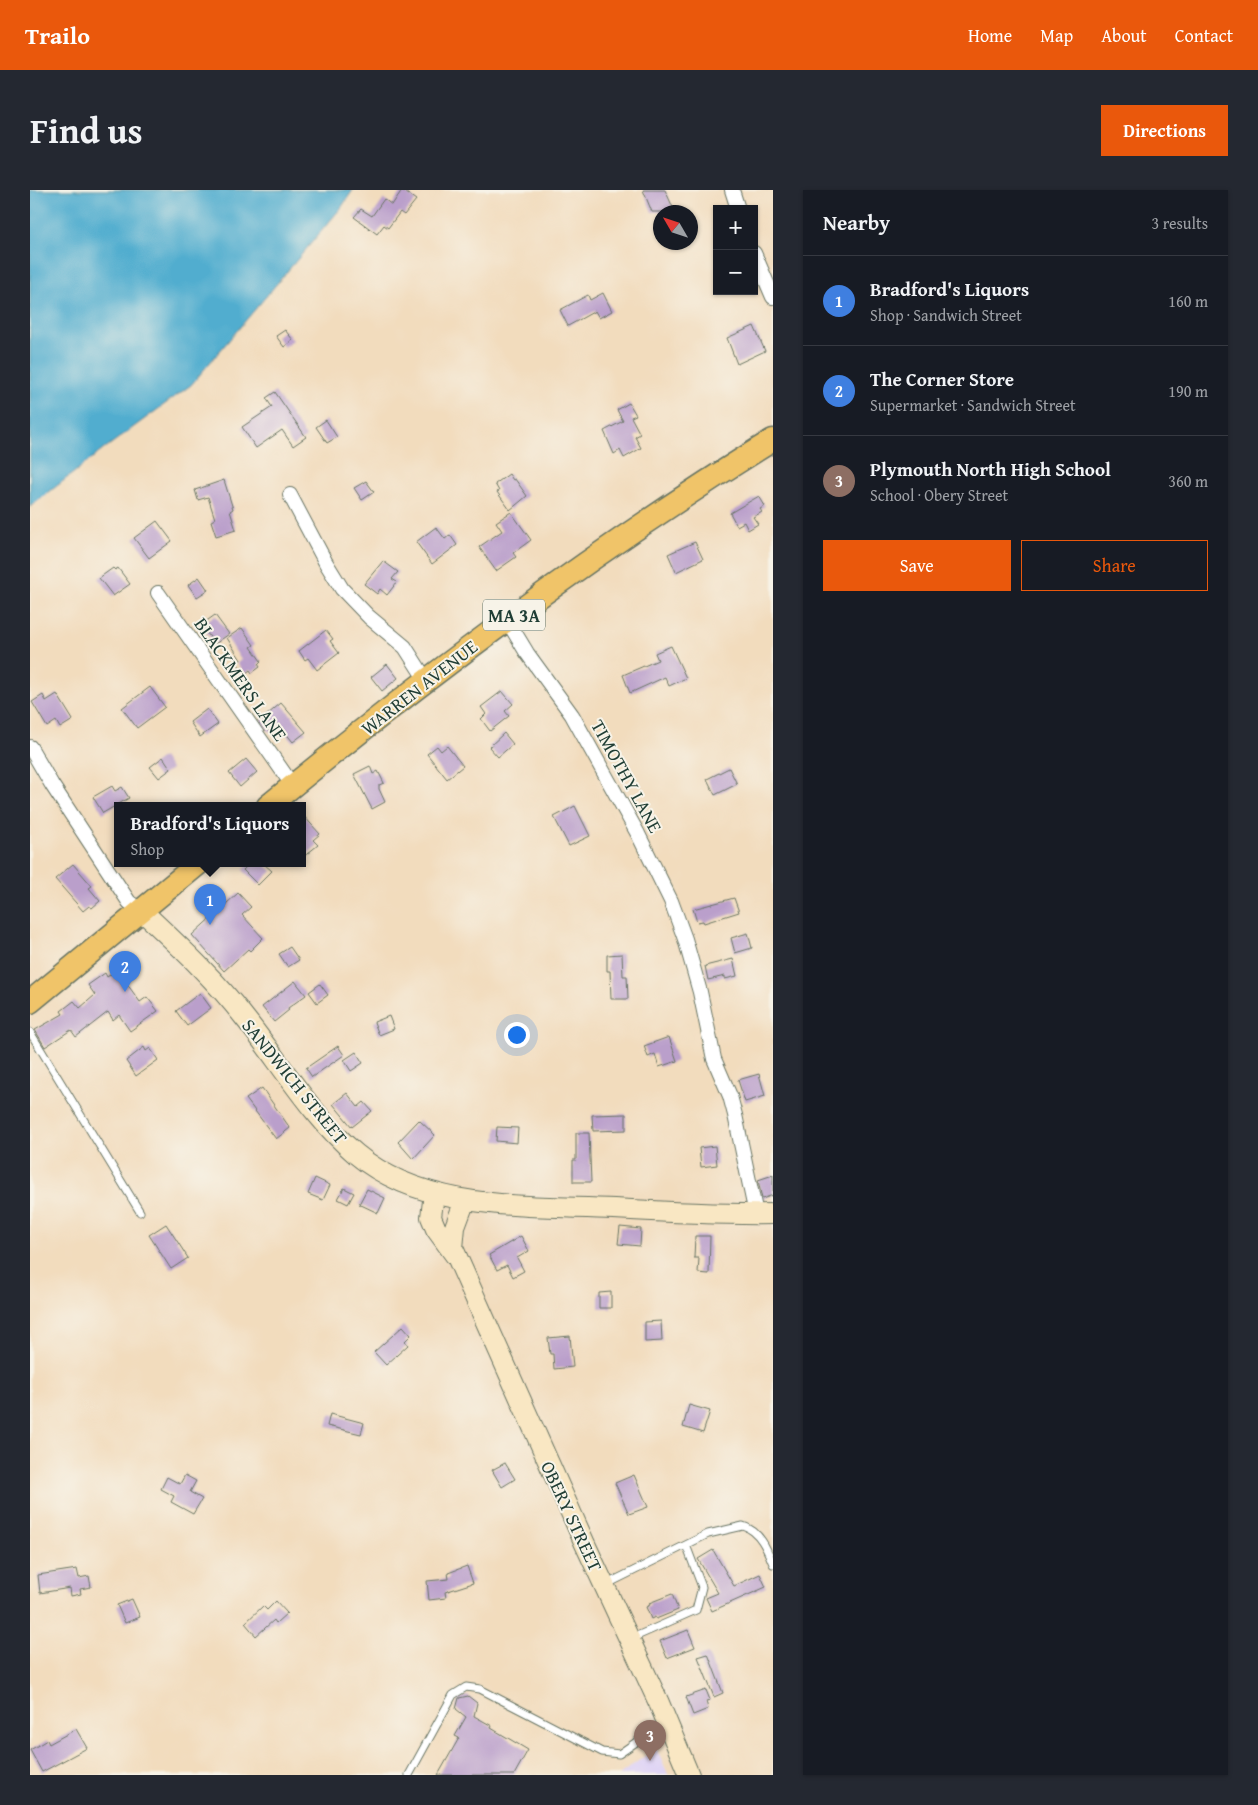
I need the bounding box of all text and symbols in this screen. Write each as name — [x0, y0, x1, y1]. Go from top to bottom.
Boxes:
text: Trailo — [25, 18, 90, 53]
text: Home — [968, 22, 1012, 49]
text: Map — [1040, 22, 1073, 49]
text: About — [1101, 22, 1147, 49]
text: Contact — [1175, 22, 1233, 49]
text: Find us — [30, 105, 143, 156]
button: Directions — [1101, 105, 1228, 156]
north arrow — [653, 205, 698, 250]
map controls — [713, 205, 758, 295]
button: + — [713, 205, 758, 250]
text: Nearby — [823, 207, 890, 238]
text: 3 results — [1151, 211, 1208, 235]
button: − — [713, 250, 758, 295]
text: Bradford's Liquors — [870, 275, 1029, 303]
text: 1 — [835, 289, 843, 313]
text: 160 m — [1168, 289, 1208, 313]
text: Shop · Sandwich Street — [870, 303, 1022, 327]
text: The Corner Store — [870, 365, 1014, 393]
text: 2 — [835, 379, 843, 403]
text: 190 m — [1168, 379, 1208, 403]
text: Supermarket · Sandwich Street — [870, 393, 1076, 417]
text: Plymouth North High School — [870, 455, 1111, 483]
text: 3 — [835, 469, 843, 493]
text: 360 m — [1168, 469, 1208, 493]
text: School · Obery Street — [870, 483, 1008, 507]
button: Save — [823, 540, 1011, 591]
button: Share — [1021, 540, 1208, 591]
road number: MA 3A — [483, 600, 545, 630]
street label: BLACKMERS LANE — [188, 611, 294, 747]
street label: WARREN AVENUE — [355, 632, 483, 741]
street label: TIMOTHY LANE — [584, 714, 670, 838]
popup — [114, 802, 306, 867]
text: Bradford's Liquors — [130, 809, 290, 837]
text: Shop — [130, 837, 164, 861]
pin: 1 — [194, 884, 226, 925]
pin: 2 — [109, 951, 141, 992]
street label: SANDWICH STREET — [236, 1012, 355, 1150]
your location — [504, 1022, 530, 1048]
street label: OBERY STREET — [534, 1456, 610, 1576]
pin: 3 — [634, 1720, 666, 1761]

